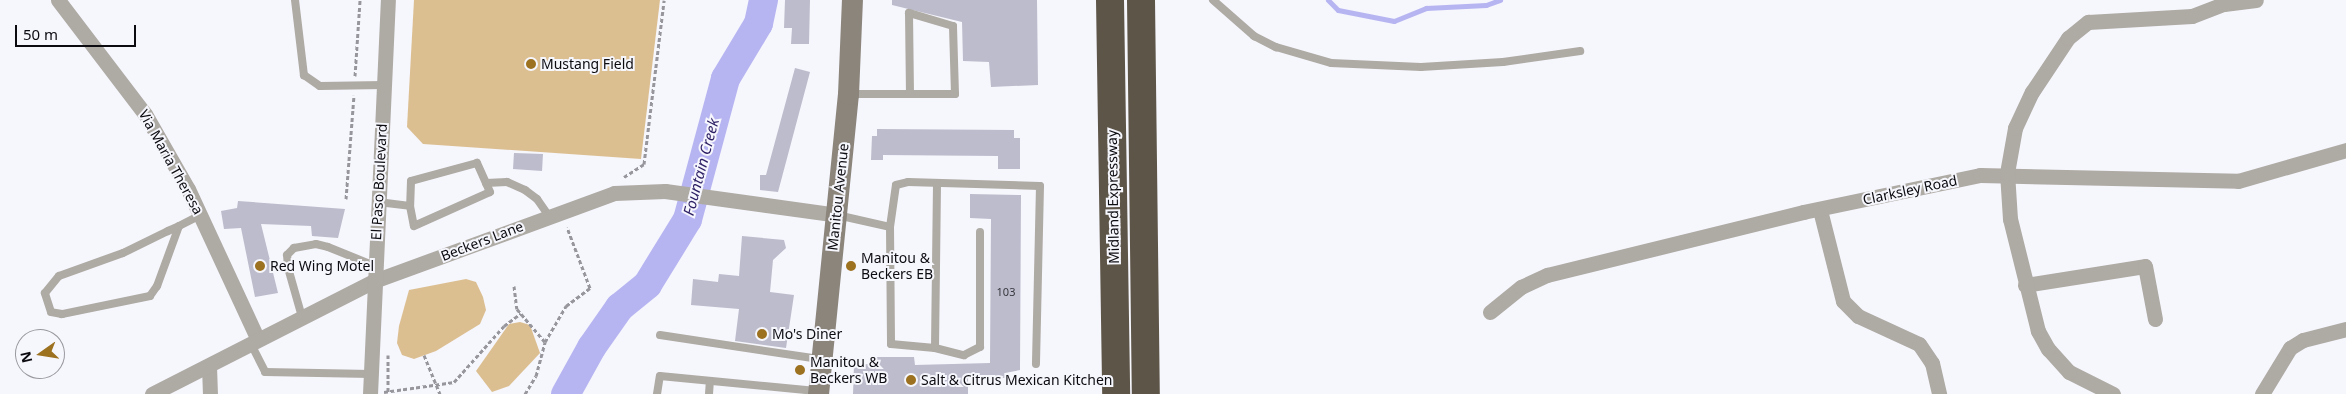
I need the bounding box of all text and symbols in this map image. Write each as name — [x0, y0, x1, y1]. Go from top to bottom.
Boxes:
scale bar — [18, 15, 139, 47]
text: 50 m — [23, 24, 58, 44]
place label: Mustang Field — [541, 56, 634, 72]
marker: Mustang Field — [525, 58, 537, 70]
street label: Via Maria Theresa — [135, 107, 207, 217]
water label: Fountain Creek — [679, 116, 723, 218]
street label: El Paso Boulevard — [368, 123, 390, 241]
street label: Midland Expressway — [1103, 130, 1123, 264]
street label: Manitou Avenue — [824, 143, 852, 251]
street label: Clarksley Road — [1861, 172, 1959, 208]
street label: Beckers Lane — [438, 218, 526, 264]
place label: Manitou & Beckers EB — [861, 250, 933, 282]
place label: Red Wing Motel — [270, 258, 374, 274]
marker: Red Wing Motel — [254, 260, 266, 272]
marker: Manitou & Beckers EB — [845, 260, 857, 272]
house number: 103 — [997, 285, 1015, 299]
place label: Mo's Diner — [772, 326, 842, 342]
marker: Mo's Diner — [756, 328, 768, 340]
north arrow — [15, 329, 65, 379]
text: N — [15, 350, 36, 365]
place label: Manitou & Beckers WB — [810, 354, 887, 387]
marker: Manitou & Beckers WB — [794, 364, 806, 376]
place label: Salt & Citrus Mexican Kitchen — [921, 372, 1112, 388]
marker: Salt & Citrus Mexican Kitchen — [905, 374, 917, 386]

